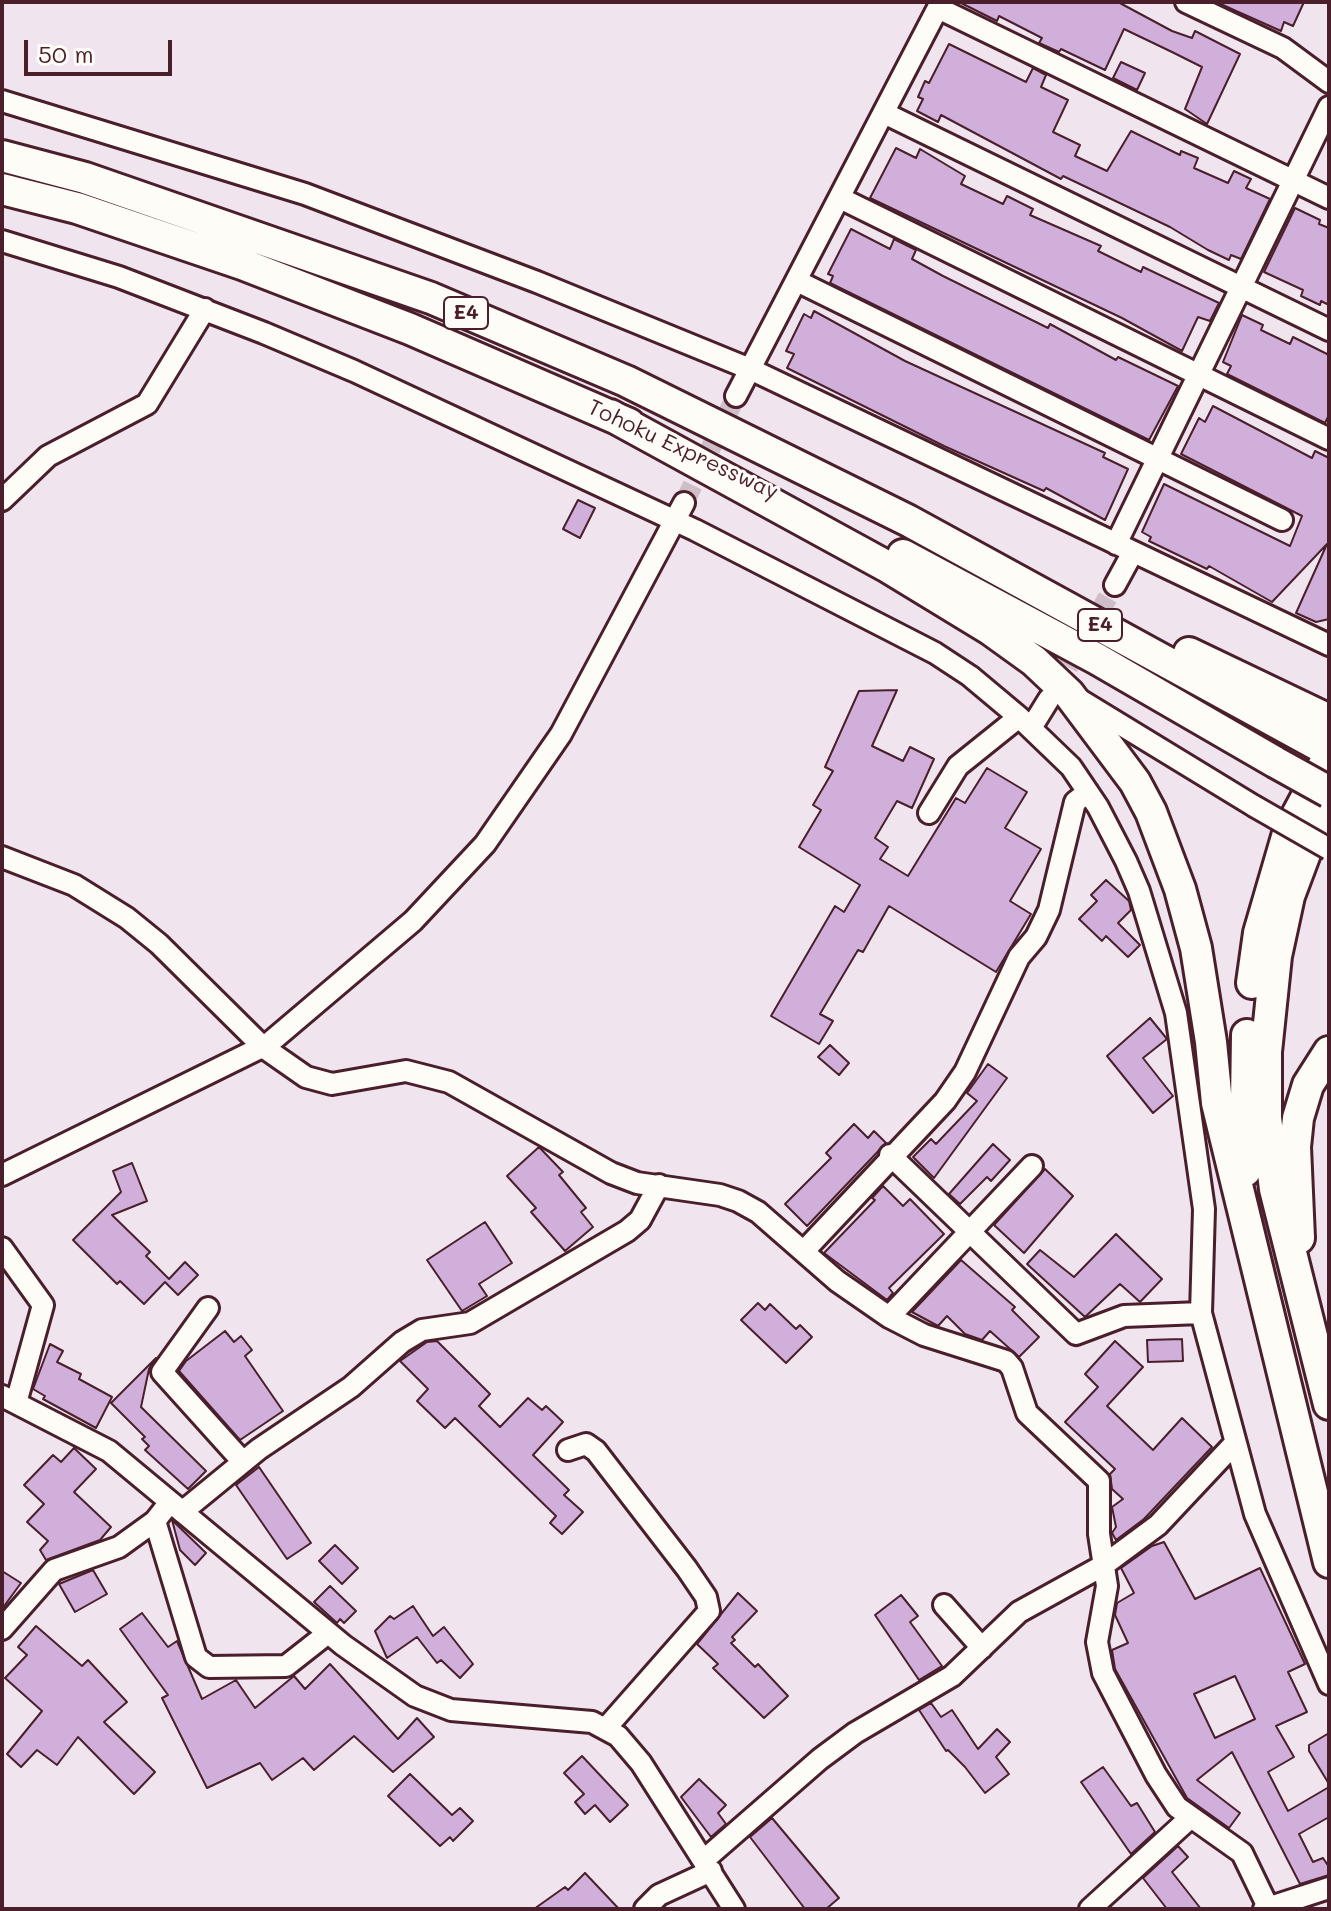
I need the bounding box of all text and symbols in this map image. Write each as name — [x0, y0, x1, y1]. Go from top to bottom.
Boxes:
scale bar — [28, 24, 176, 74]
text: 50 m — [38, 38, 94, 69]
road number: E4 — [444, 297, 488, 329]
street label: Tohoku Expressway — [584, 394, 782, 506]
road number: E4 — [1078, 609, 1122, 641]

